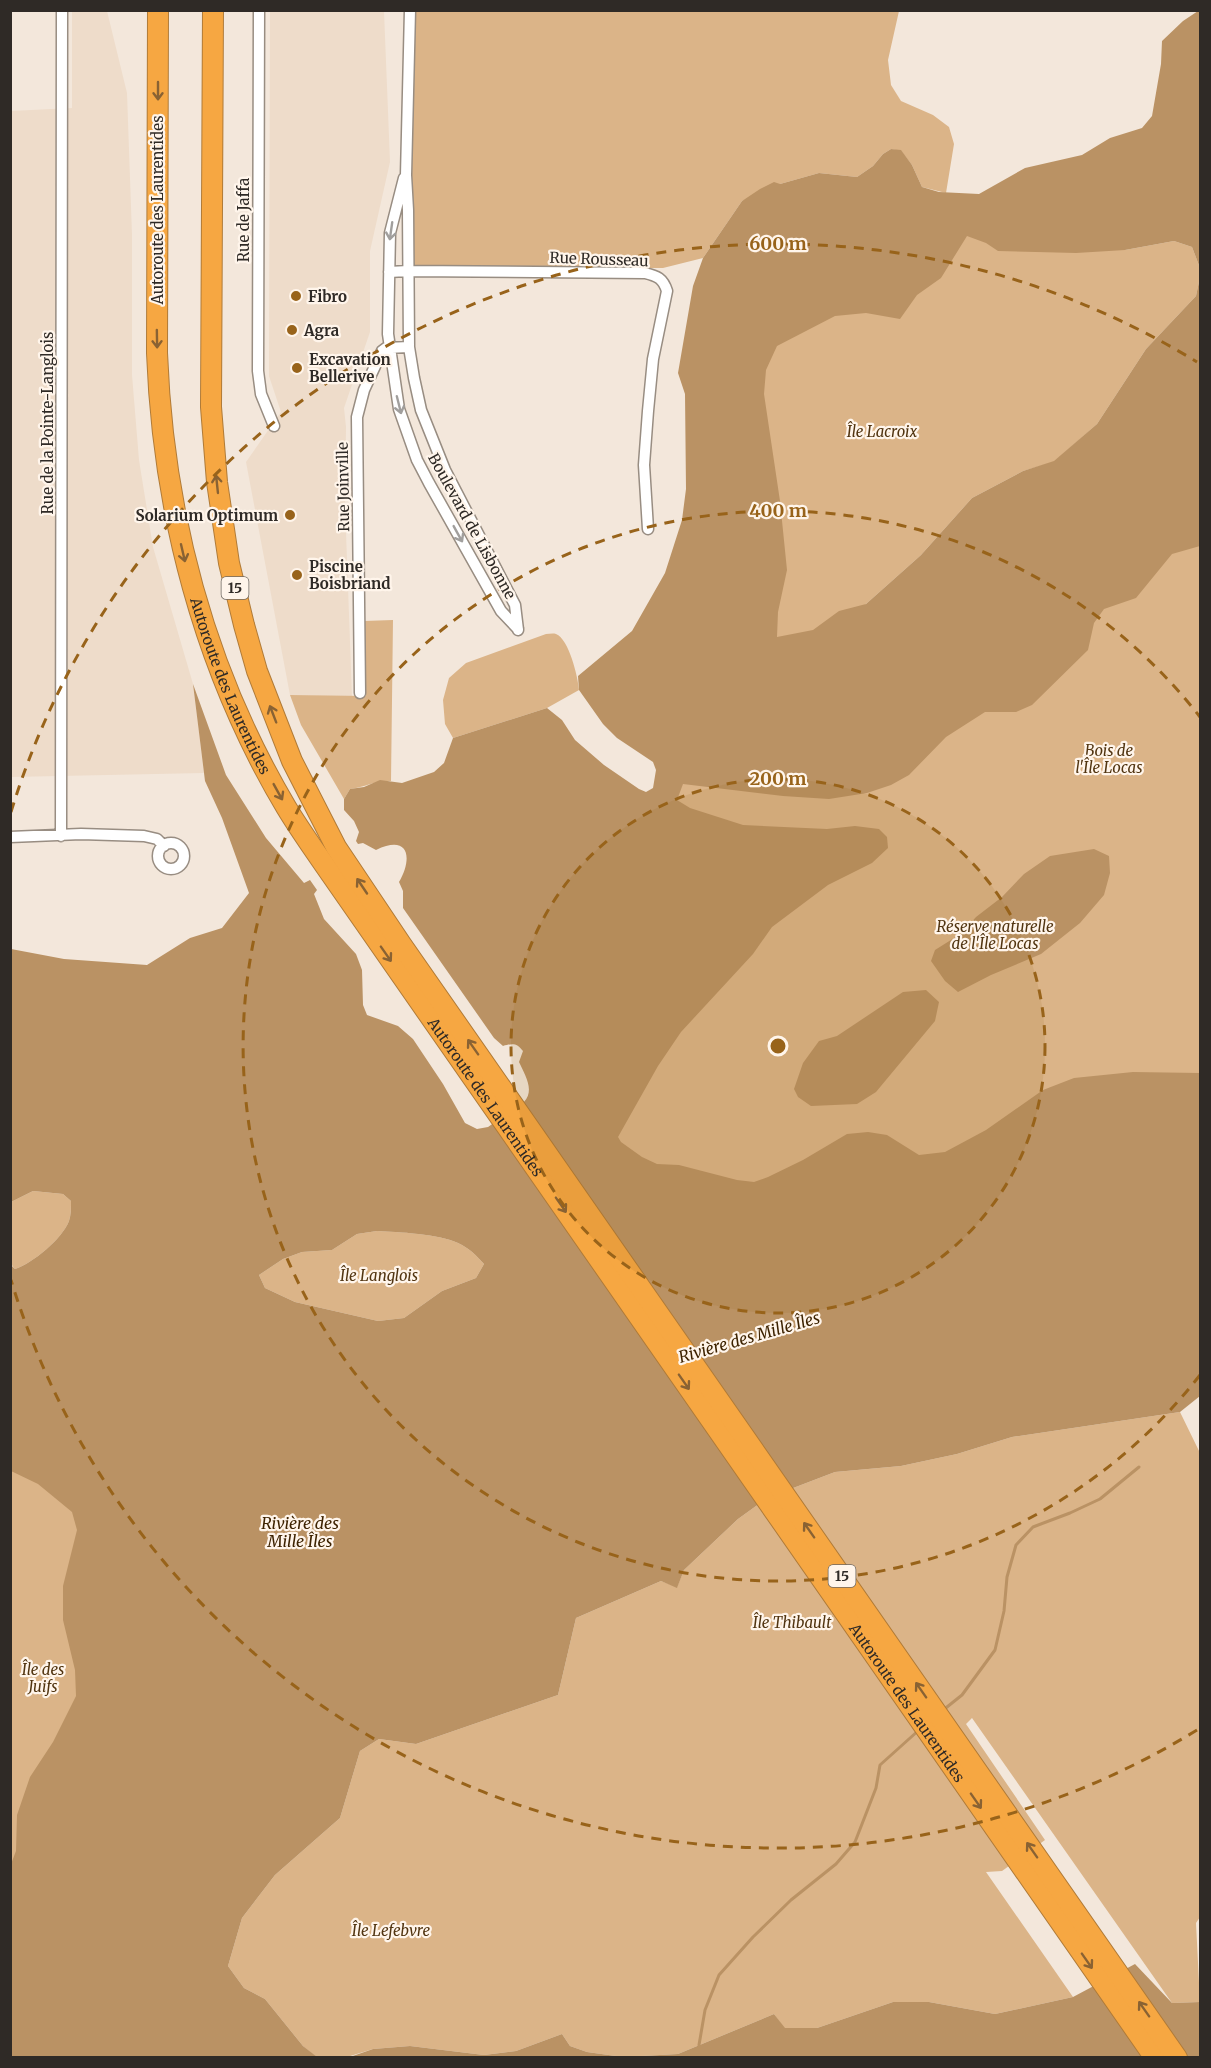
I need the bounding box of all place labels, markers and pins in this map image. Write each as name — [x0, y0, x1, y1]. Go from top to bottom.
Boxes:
place label: Fibro — [308, 287, 347, 306]
marker: Fibro — [289, 289, 303, 303]
place label: Agra — [303, 321, 340, 340]
marker: Agra — [285, 323, 299, 337]
place label: Excavation Bellerive — [309, 350, 391, 386]
marker: Excavation Bellerive — [290, 361, 304, 375]
place label: Solarium Optimum — [135, 506, 278, 525]
marker: Solarium Optimum — [283, 508, 297, 522]
place label: Piscine Boisbriand — [309, 557, 391, 593]
marker: Piscine Boisbriand — [290, 568, 304, 582]
centre of rings — [768, 1036, 788, 1056]

